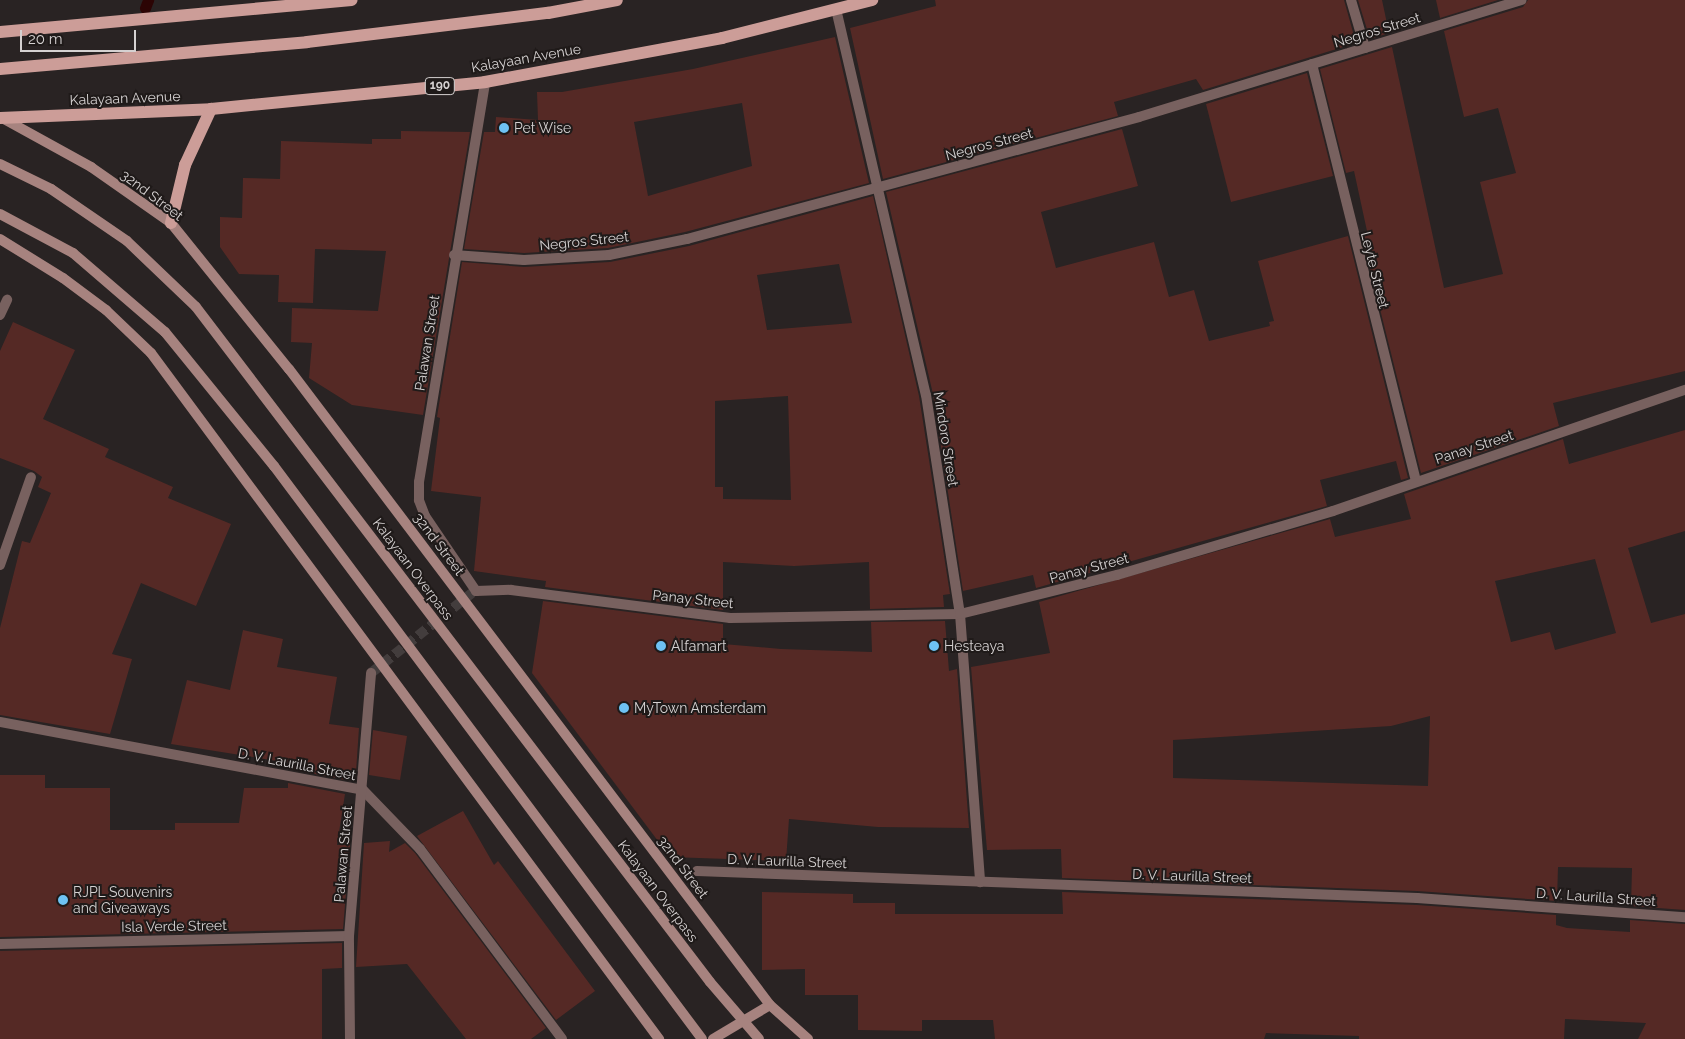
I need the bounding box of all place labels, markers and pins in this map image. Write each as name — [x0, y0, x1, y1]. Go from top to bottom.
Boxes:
place label: Pet Wise — [514, 120, 572, 136]
marker: Pet Wise — [498, 122, 510, 134]
place label: Alfamart — [671, 638, 727, 654]
place label: Hesteaya — [944, 638, 1004, 654]
marker: Alfamart — [655, 640, 667, 652]
marker: Hesteaya — [928, 640, 940, 652]
place label: MyTown Amsterdam — [634, 700, 767, 716]
marker: MyTown Amsterdam — [618, 702, 630, 714]
place label: RJPL Souvenirs and Giveaways — [73, 884, 173, 916]
marker: RJPL Souvenirs and Giveaways — [57, 894, 69, 906]

